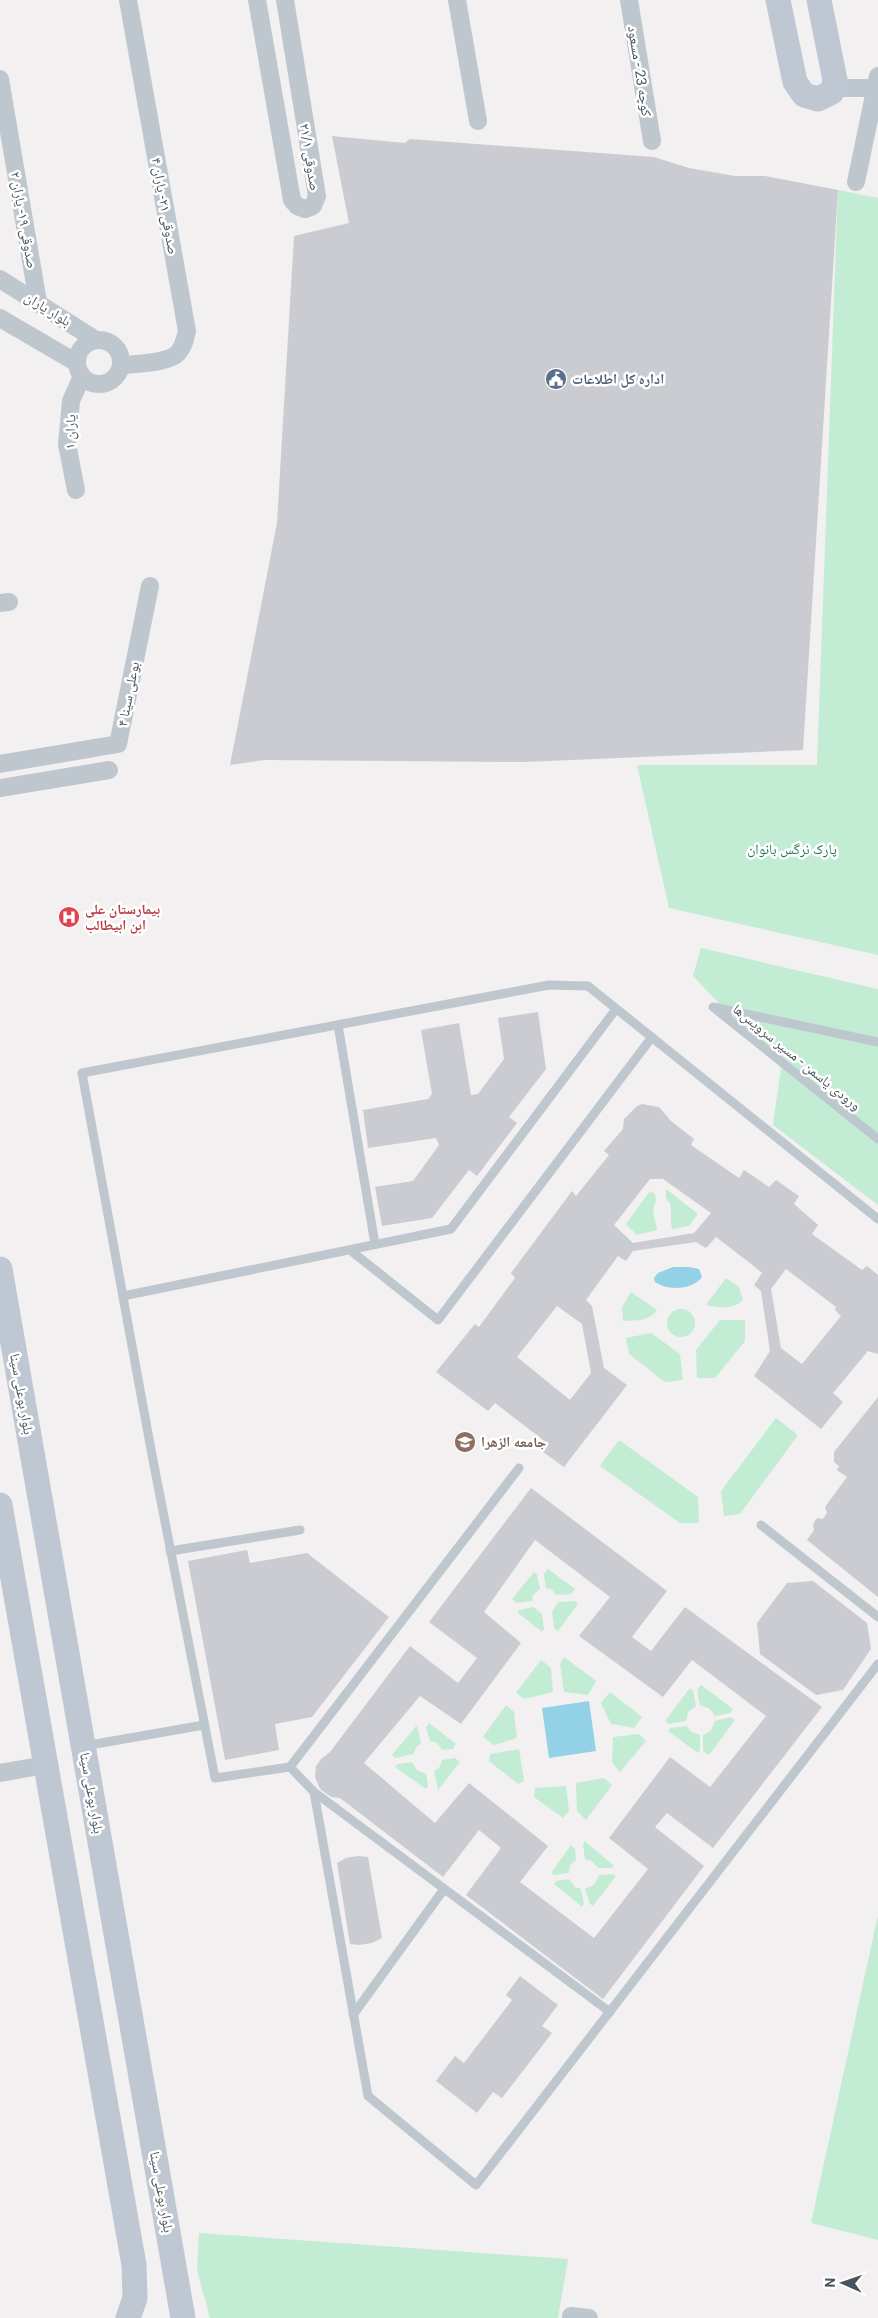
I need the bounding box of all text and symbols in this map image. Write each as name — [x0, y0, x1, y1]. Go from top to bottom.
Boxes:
street label: کوچه 23 - مسعود — [624, 25, 655, 118]
street label: صدوقی ۲۱/۱ — [296, 122, 323, 192]
street label: صدوقی ۲۱- یاران ۴ — [148, 156, 181, 256]
street label: صدوقی ۱۹- یاران ۲ — [7, 170, 40, 270]
street label: بلوار یاران — [21, 289, 74, 330]
public building icon: اداره کل اطلاعات — [544, 367, 568, 391]
place label: اداره کل اطلاعات — [572, 371, 664, 388]
street label: یاران ۱ — [62, 414, 79, 450]
street label: بوعلی سینا ۴ — [114, 660, 143, 728]
park label: پارک نرگس بانوان — [747, 841, 837, 858]
place label: بیمارستان علی ابن ابیطالب — [85, 901, 160, 934]
hospital icon: بیمارستان علی ابن ابیطالب — [57, 905, 81, 929]
street label: ورودی یاسمن - مسیر سرویس‌ها — [729, 1001, 864, 1114]
street label: بلوار بوعلی سینا — [6, 1352, 37, 1436]
school or university icon: جامعه الزهرا — [453, 1430, 477, 1454]
place label: جامعه الزهرا — [481, 1434, 546, 1450]
street label: بلوار بوعلی سینا — [76, 1751, 107, 1835]
street label: بلوار بوعلی سینا — [146, 2150, 177, 2234]
north arrow — [818, 2258, 868, 2308]
text: N — [822, 2277, 838, 2288]

